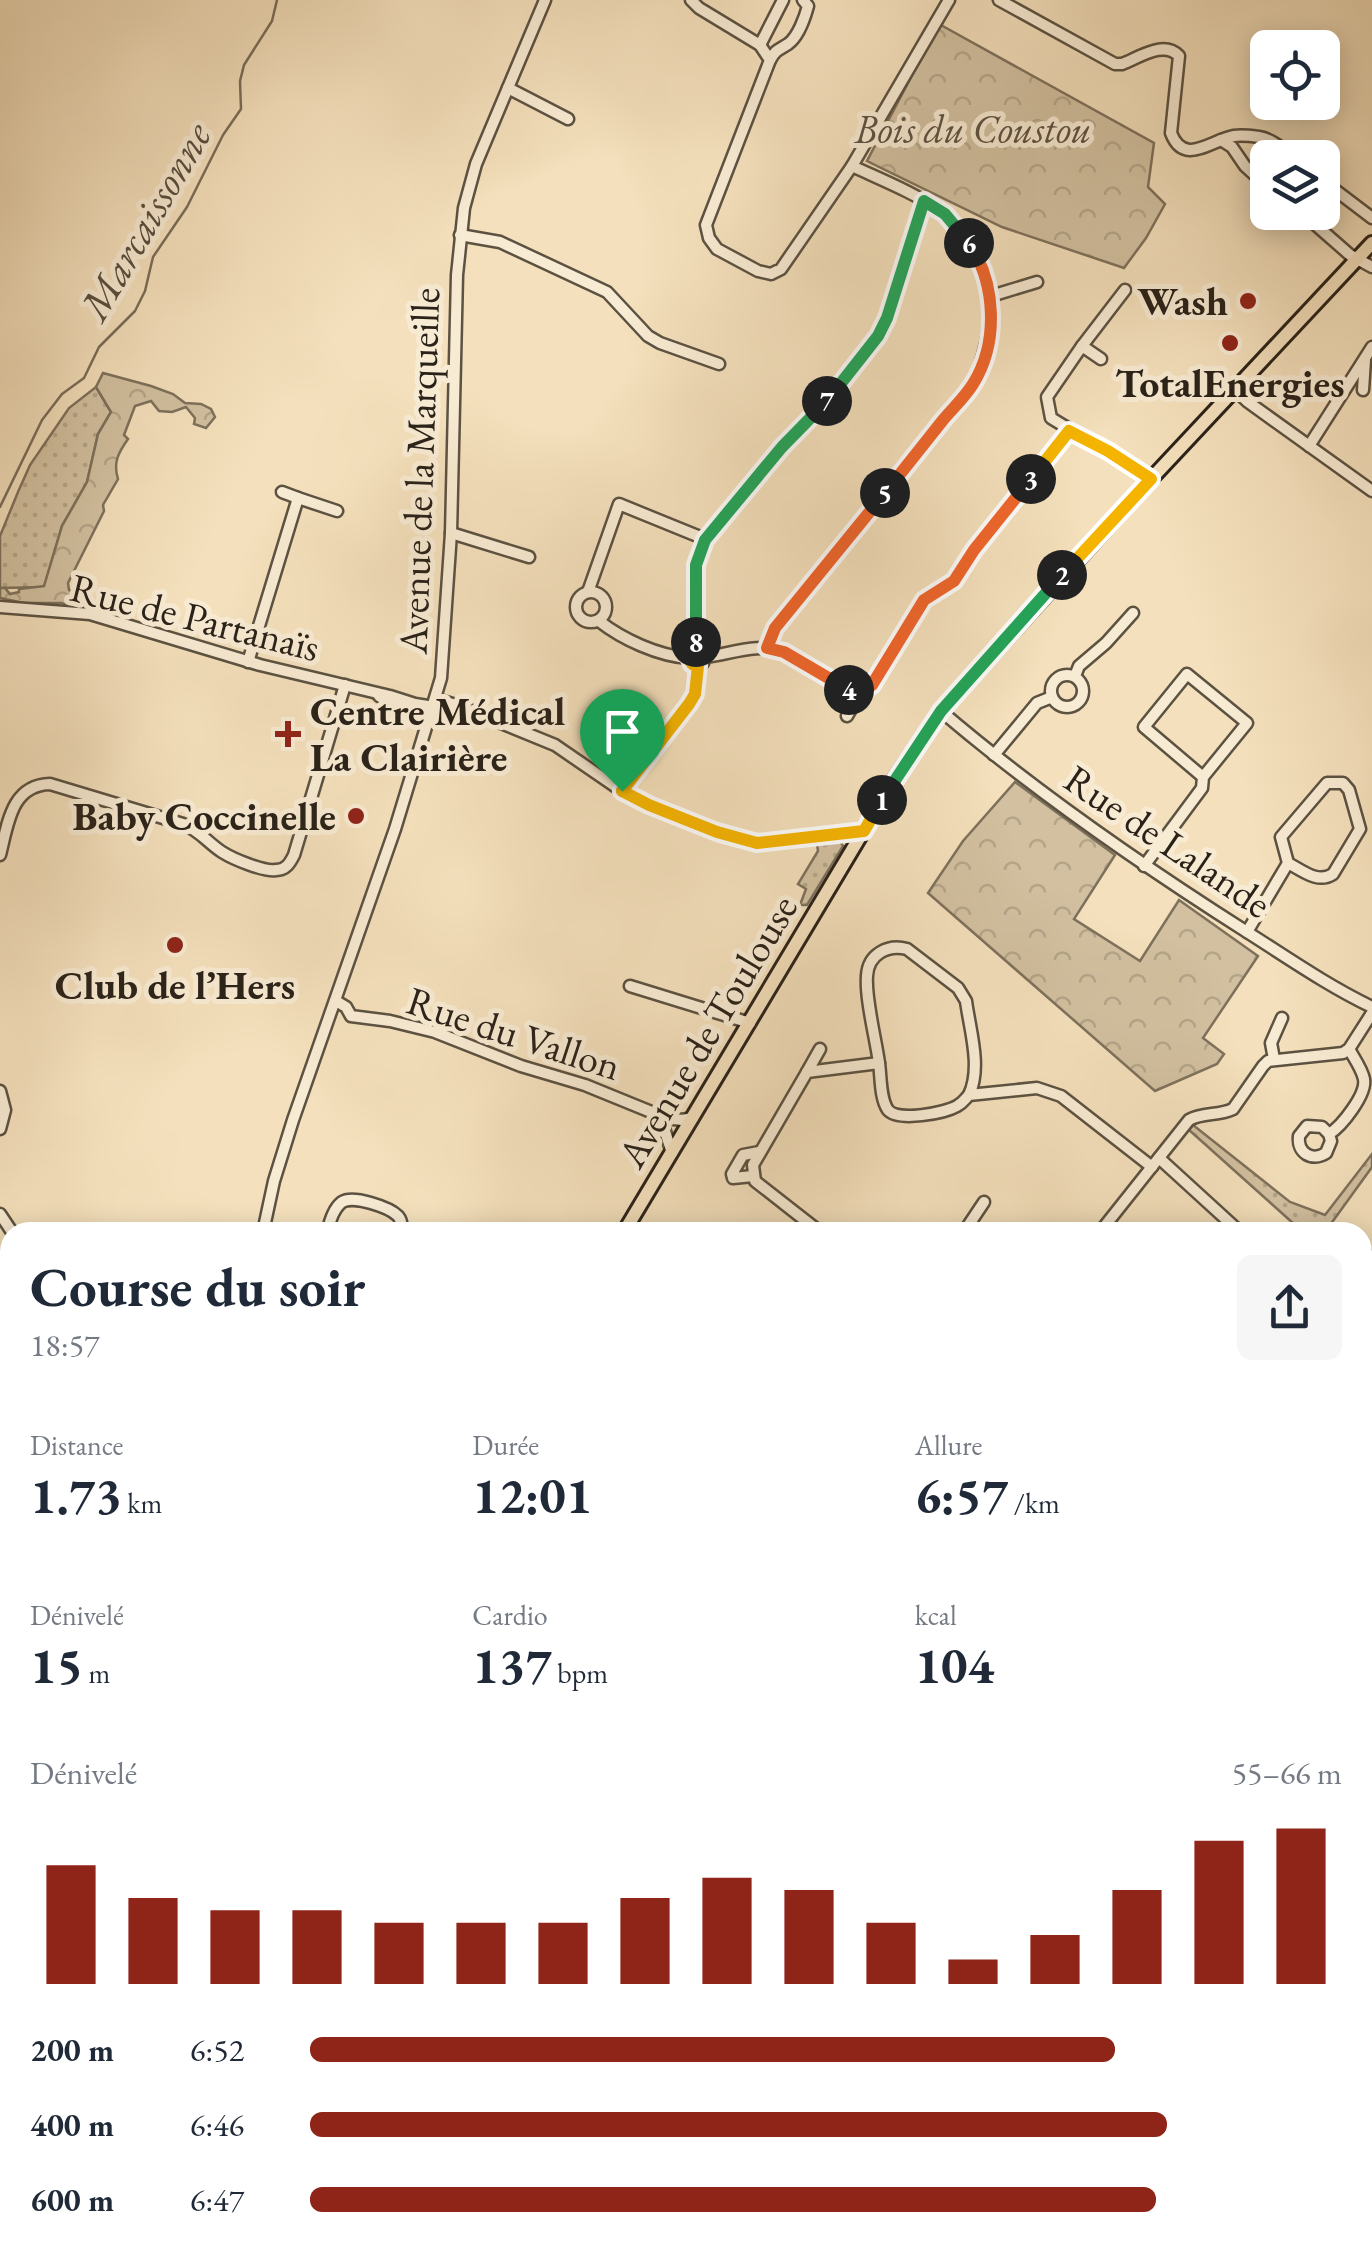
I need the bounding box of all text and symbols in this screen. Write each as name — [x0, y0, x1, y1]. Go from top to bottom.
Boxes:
map controls — [1250, 30, 1340, 230]
button: locate — [1250, 30, 1340, 120]
park label: Bois du Coustou — [854, 103, 1091, 155]
water label: Marcaissonne — [65, 112, 224, 332]
button: layers — [1250, 140, 1340, 230]
pin: 6 — [944, 218, 994, 268]
text: 6 — [962, 225, 976, 261]
place label: Wash — [1137, 275, 1228, 327]
street label: Avenue de la Marqueille — [387, 287, 451, 656]
marker: Wash — [1237, 290, 1259, 312]
marker: TotalEnergies — [1219, 332, 1241, 354]
place label: TotalEnergies — [1115, 357, 1345, 409]
pin: 7 — [802, 376, 852, 426]
text: 7 — [820, 383, 834, 419]
pin: 3 — [1006, 454, 1056, 504]
text: 3 — [1024, 461, 1038, 497]
pin: 5 — [860, 468, 910, 518]
text: 5 — [878, 475, 892, 511]
pin: 2 — [1037, 550, 1087, 600]
text: 2 — [1055, 557, 1069, 593]
street label: Rue de Partanaïs — [65, 561, 325, 673]
pin: 8 — [671, 617, 721, 667]
text: 8 — [689, 624, 703, 660]
pin: 4 — [824, 665, 874, 715]
text: 4 — [842, 672, 856, 708]
place label: Centre Médical La Clairière — [310, 685, 565, 783]
pin — [580, 689, 665, 792]
icon: arrive — [595, 704, 650, 759]
marker: Centre Médical La Clairière — [275, 721, 301, 747]
street label: Rue de Lalande — [1054, 753, 1282, 929]
pin: 1 — [857, 775, 907, 825]
text: 1 — [875, 782, 889, 818]
place label: Baby Coccinelle — [73, 790, 336, 842]
marker: Baby Coccinelle — [345, 805, 367, 827]
street label: Avenue de Toulouse — [605, 885, 809, 1178]
marker: Club de l’Hers — [164, 934, 186, 956]
place label: Club de l’Hers — [55, 959, 295, 1011]
street label: Rue du Vallon — [401, 974, 627, 1092]
text: Course du soir — [30, 1251, 365, 1322]
button: share — [1237, 1255, 1342, 1360]
text: 18:57 — [30, 1324, 99, 1366]
text: Distance — [30, 1427, 124, 1463]
text: Durée — [472, 1427, 539, 1463]
text: Allure — [915, 1427, 983, 1463]
text: 1.73 — [30, 1463, 122, 1528]
text: 12:01 — [472, 1463, 592, 1528]
text: 6:57 — [915, 1463, 1008, 1528]
text: km — [122, 1485, 162, 1521]
text: /km — [1008, 1485, 1060, 1521]
text: Dénivelé — [30, 1597, 124, 1633]
text: Cardio — [472, 1597, 548, 1633]
text: kcal — [915, 1597, 957, 1633]
text: 15 — [30, 1633, 83, 1698]
text: 137 — [472, 1633, 552, 1698]
text: 104 — [915, 1633, 994, 1698]
text: m — [83, 1655, 110, 1691]
text: bpm — [552, 1655, 608, 1691]
text: Dénivelé — [30, 1752, 137, 1794]
text: 55–66 m — [1232, 1752, 1342, 1794]
text: 200 m — [30, 2029, 114, 2071]
text: 6:52 — [190, 2029, 244, 2071]
text: 400 m — [30, 2104, 114, 2146]
text: 6:46 — [190, 2104, 244, 2146]
text: 600 m — [30, 2179, 114, 2221]
text: 6:47 — [190, 2179, 244, 2221]

